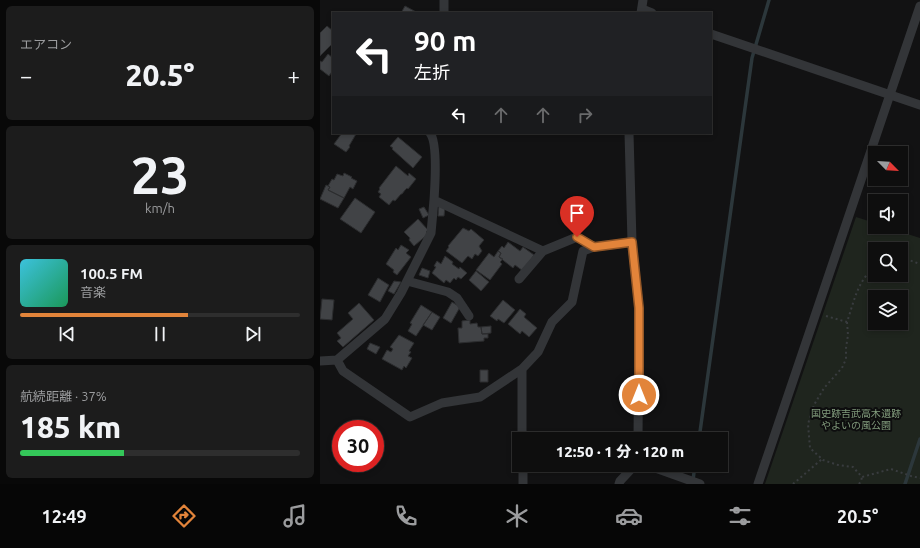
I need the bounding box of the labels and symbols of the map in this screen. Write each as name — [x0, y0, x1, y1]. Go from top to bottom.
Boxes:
north arrow — [868, 146, 908, 186]
pin — [560, 196, 594, 237]
position arrow — [618, 374, 660, 416]
park label: 国史跡吉武高木遺跡 やよいの風公園 — [811, 408, 901, 431]
speed limit sign: 30 — [332, 420, 384, 472]

